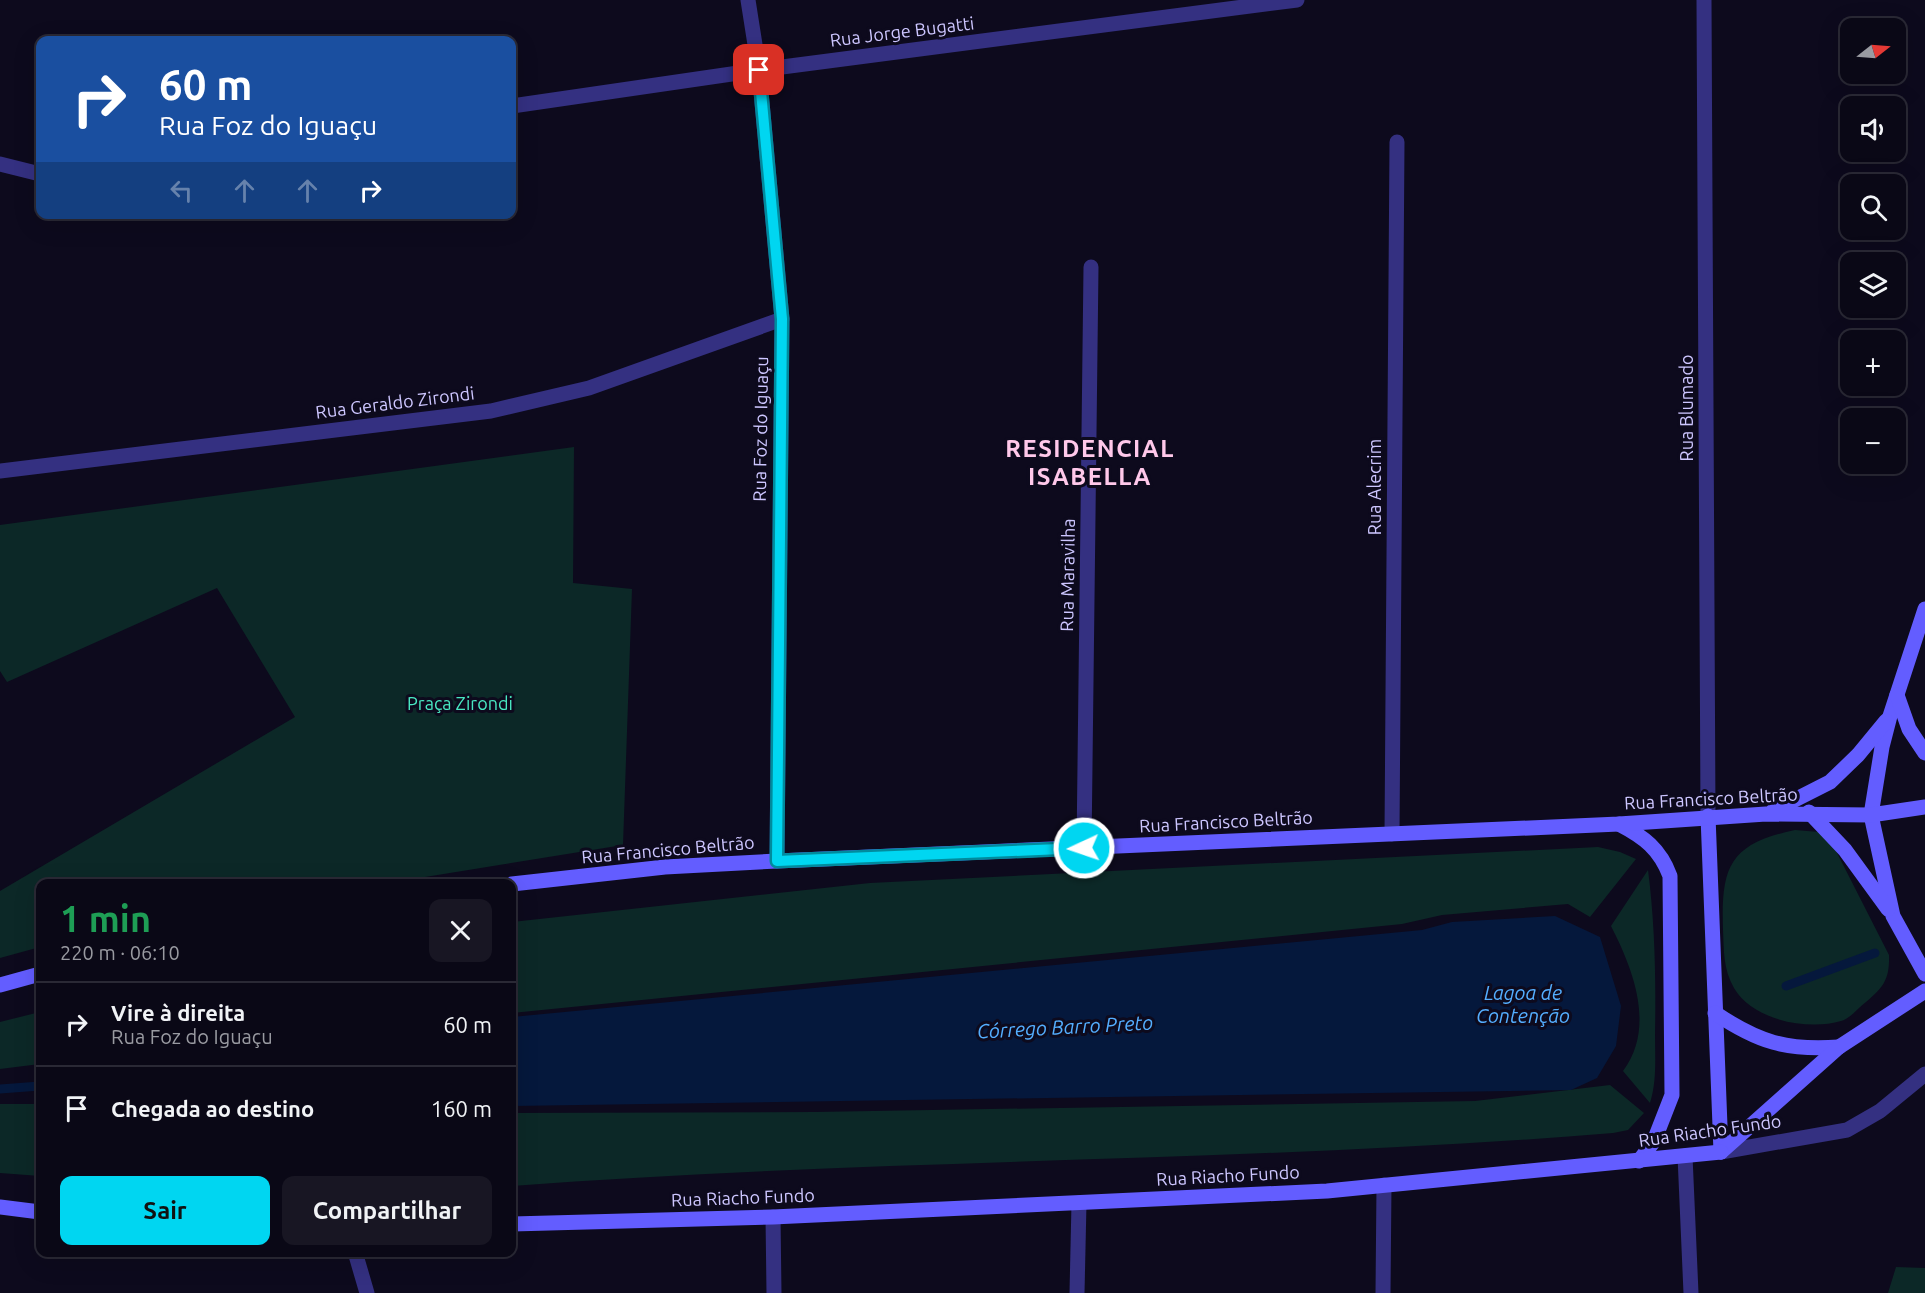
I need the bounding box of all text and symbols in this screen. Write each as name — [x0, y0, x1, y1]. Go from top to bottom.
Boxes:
street label: Rua Jorge Bugatti — [829, 12, 975, 50]
north arrow — [1840, 18, 1906, 84]
map controls — [1840, 18, 1906, 474]
pin — [733, 44, 784, 95]
icon: arrive — [742, 53, 775, 86]
icon: right — [60, 60, 138, 138]
text: 60 m — [159, 61, 253, 108]
button: sound — [1840, 96, 1906, 162]
text: Rua Foz do Iguaçu — [159, 110, 377, 140]
icon: left — [165, 174, 198, 207]
icon: ahead — [228, 174, 261, 207]
icon: ahead — [291, 174, 324, 207]
icon: right — [354, 174, 387, 207]
button: search — [1840, 174, 1906, 240]
button: layers — [1840, 252, 1906, 318]
button: + — [1840, 330, 1906, 396]
street label: Rua Blumado — [1676, 354, 1696, 462]
street label: Rua Foz do Iguaçu — [749, 356, 771, 502]
street label: Rua Geraldo Zirondi — [314, 382, 475, 422]
button: − — [1840, 408, 1906, 474]
district label: RESIDENCIAL ISABELLA — [1005, 435, 1175, 490]
street label: Rua Alecrim — [1364, 439, 1384, 535]
street label: Rua Maravilha — [1056, 518, 1078, 632]
park label: Praça Zirondi — [407, 693, 513, 713]
street label: Rua Francisco Beltrão — [1624, 783, 1798, 813]
street label: Rua Francisco Beltrão — [1139, 806, 1313, 836]
position arrow — [1052, 816, 1116, 880]
street label: Rua Francisco Beltrão — [581, 831, 755, 867]
text: 1 min — [60, 898, 151, 939]
button: close — [429, 899, 492, 962]
text: 220 m · 06:10 — [60, 941, 180, 964]
water label: Lagoa de Contenção — [1476, 981, 1570, 1027]
text: Vire à direita — [111, 1000, 245, 1025]
icon: right — [60, 1008, 93, 1041]
water label: Córrego Barro Preto — [976, 1010, 1154, 1043]
text: 60 m — [443, 1012, 492, 1037]
text: Rua Foz do Iguaçu — [111, 1025, 273, 1048]
icon: arrive — [60, 1092, 93, 1125]
text: Chegada ao destino — [111, 1096, 314, 1121]
text: 160 m — [431, 1096, 492, 1121]
street label: Rua Riacho Fundo — [1637, 1110, 1782, 1150]
street label: Rua Riacho Fundo — [1156, 1161, 1300, 1189]
button: Sair — [60, 1176, 270, 1245]
button: Compartilhar — [282, 1176, 492, 1245]
street label: Rua Riacho Fundo — [671, 1184, 815, 1210]

